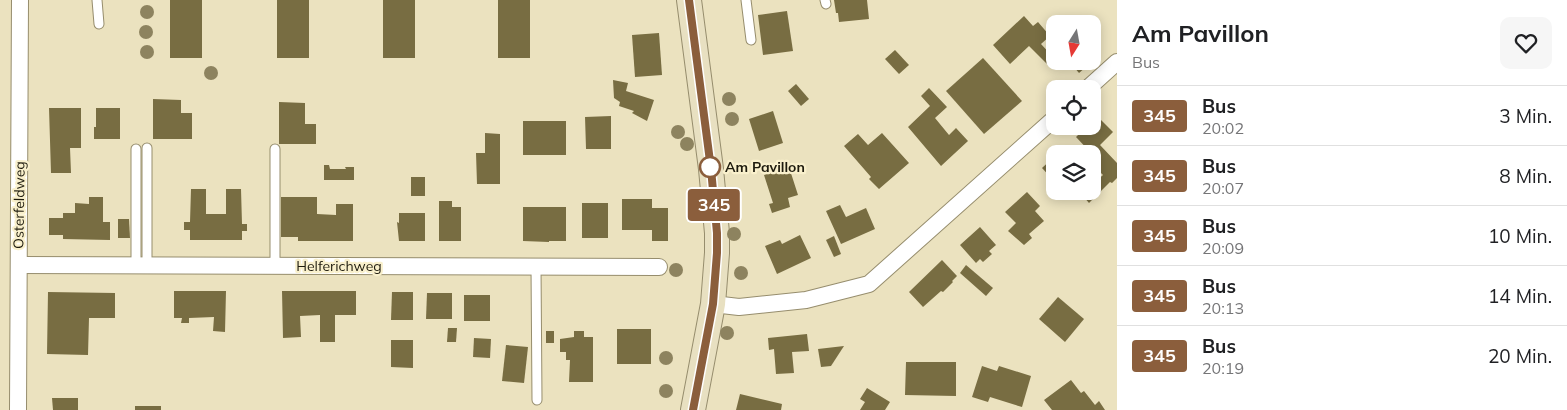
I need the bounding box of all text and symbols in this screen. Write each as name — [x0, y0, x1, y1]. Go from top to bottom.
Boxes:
north arrow — [1046, 15, 1101, 70]
map controls — [1046, 15, 1101, 200]
button: heart — [1500, 17, 1552, 69]
text: Am Pavillon — [1132, 18, 1269, 48]
text: Bus — [1132, 52, 1160, 72]
button: locate — [1046, 80, 1101, 135]
text: Bus — [1202, 94, 1236, 118]
text: 345 — [1143, 104, 1176, 127]
text: 3 Min. — [1499, 104, 1552, 128]
text: 20:02 — [1202, 118, 1244, 138]
button: layers — [1046, 145, 1101, 200]
text: Bus — [1202, 154, 1236, 178]
marker: Am Pavillon — [699, 156, 721, 178]
place label: Am Pavillon — [725, 158, 805, 176]
street label: Osterfeldweg — [9, 161, 29, 249]
text: 345 — [1143, 164, 1176, 187]
text: 8 Min. — [1499, 164, 1552, 188]
text: 20:07 — [1202, 178, 1244, 198]
line badge: 345 — [685, 189, 743, 221]
text: 345 — [698, 193, 730, 216]
text: Bus — [1202, 214, 1236, 238]
text: 345 — [1143, 224, 1176, 247]
text: 10 Min. — [1488, 224, 1552, 248]
text: 20:09 — [1202, 238, 1244, 258]
street label: Helferichweg — [296, 257, 382, 275]
text: Bus — [1202, 274, 1236, 298]
text: 345 — [1143, 284, 1176, 307]
text: 14 Min. — [1488, 284, 1552, 308]
text: 20:13 — [1202, 298, 1244, 318]
text: Bus — [1202, 334, 1236, 358]
text: 345 — [1143, 344, 1176, 367]
text: 20 Min. — [1488, 344, 1552, 368]
text: 20:19 — [1202, 358, 1244, 378]

